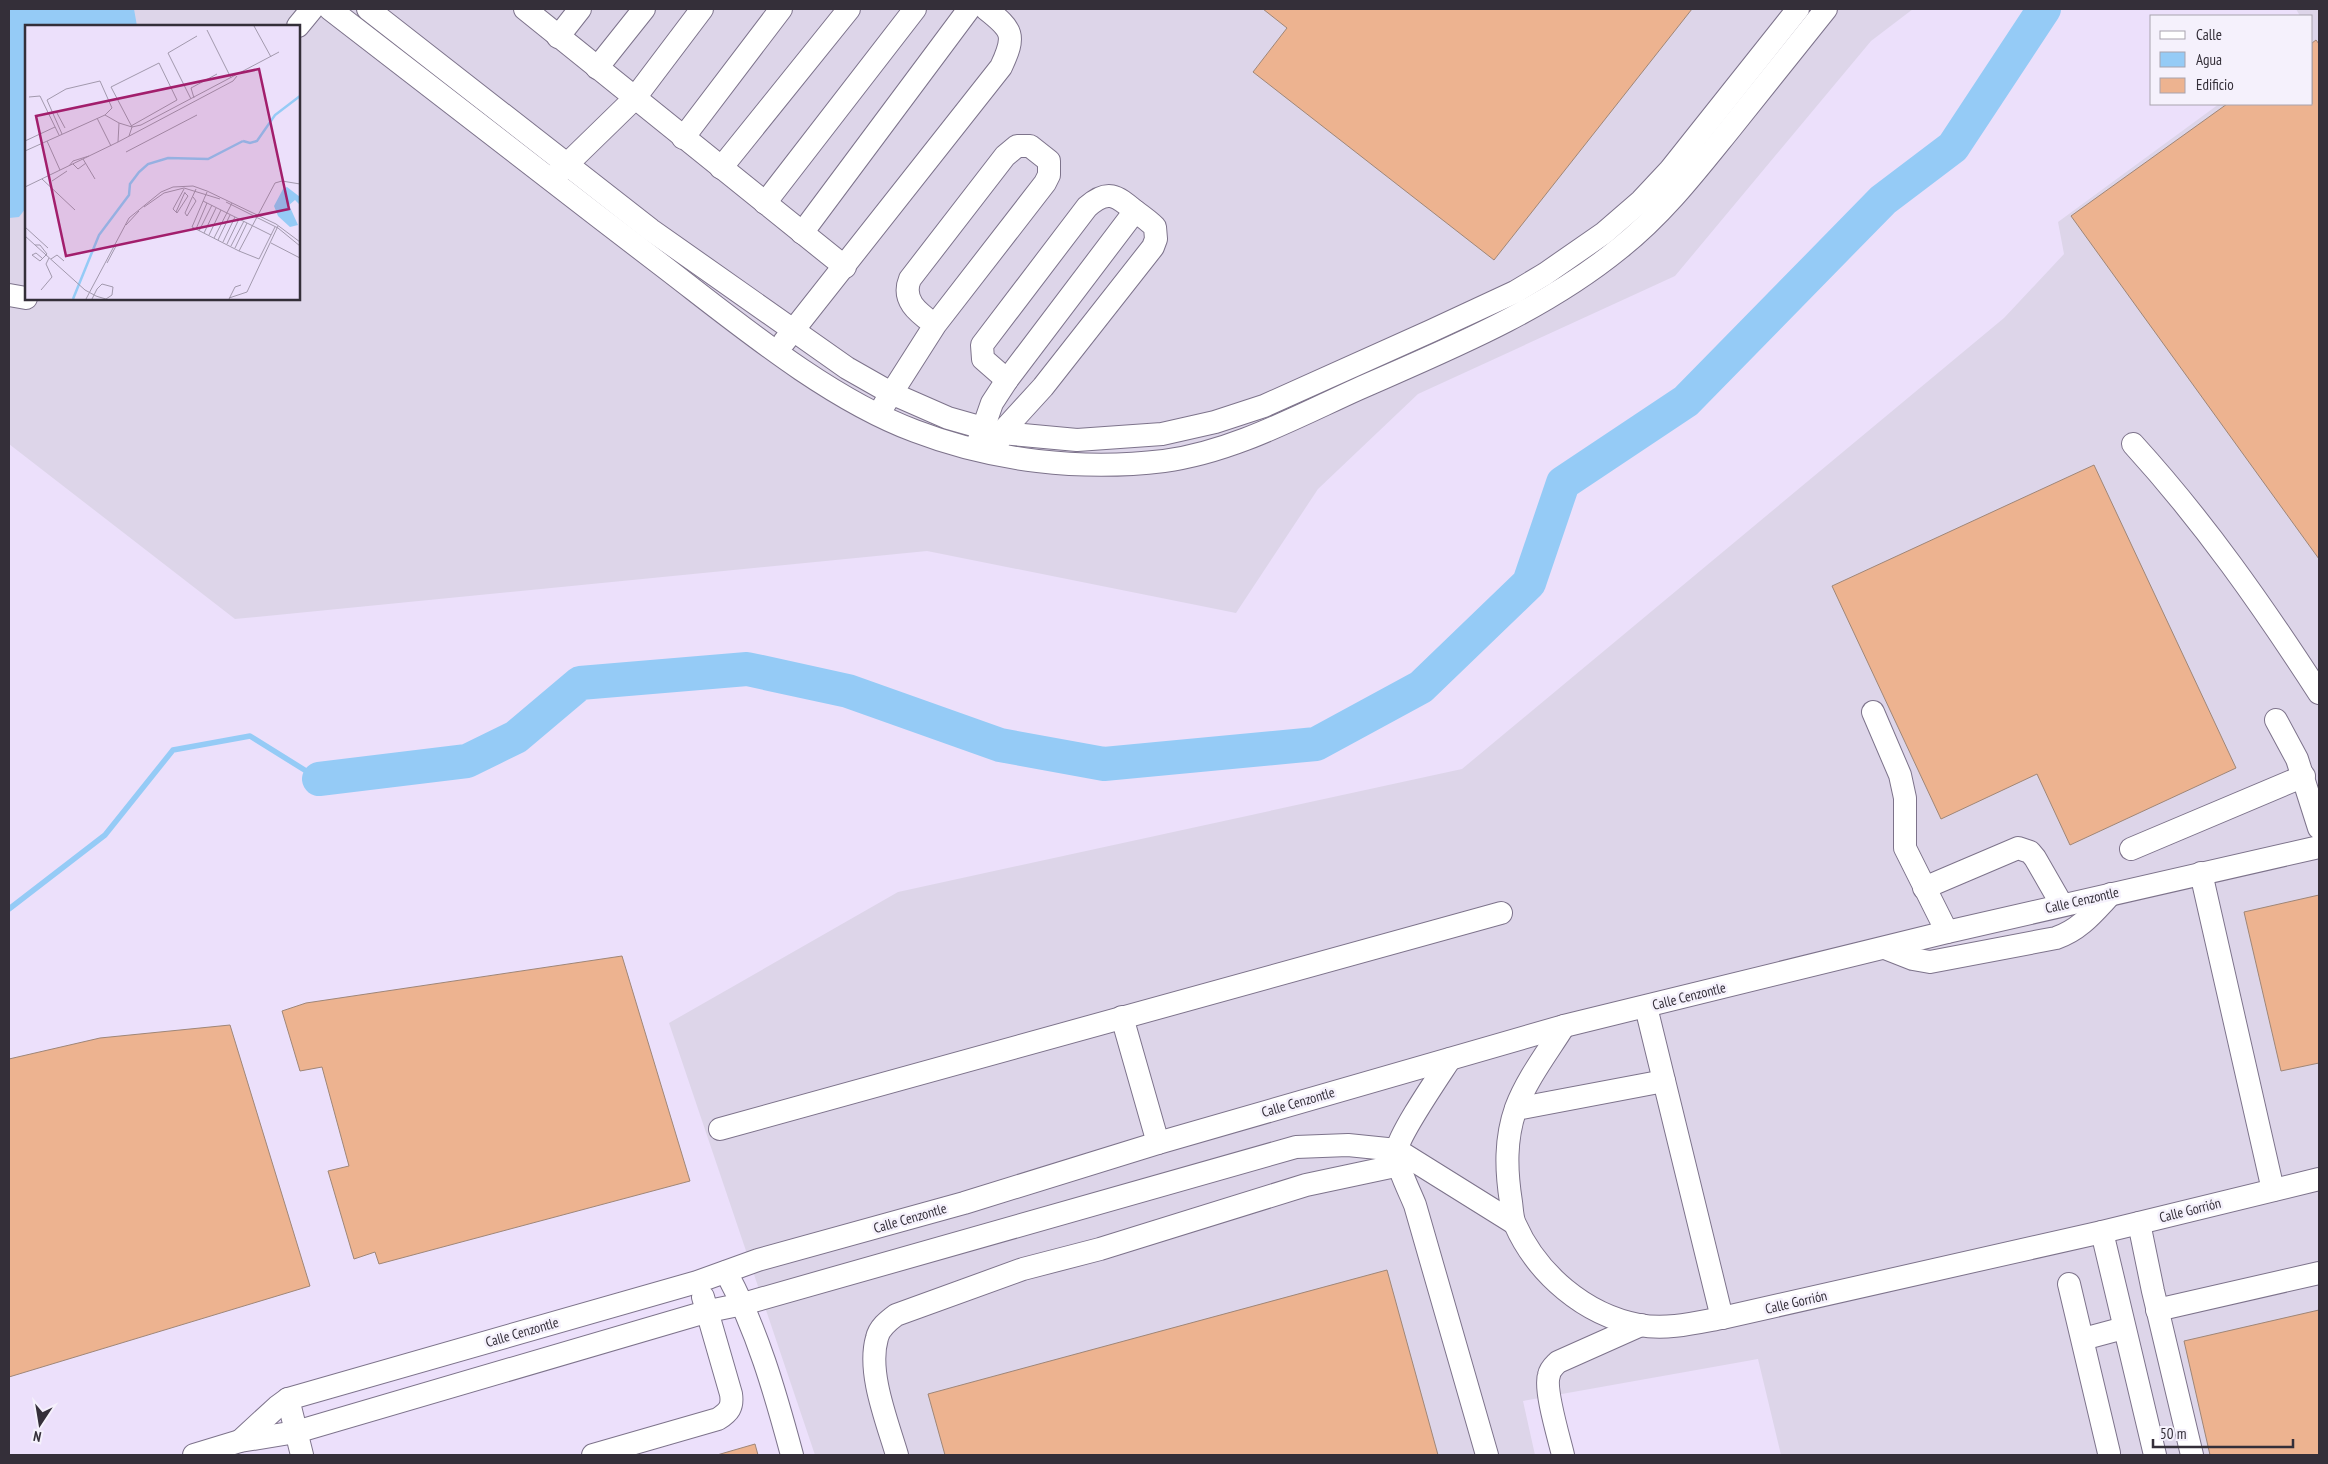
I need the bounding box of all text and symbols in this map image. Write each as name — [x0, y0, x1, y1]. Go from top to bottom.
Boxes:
legend — [2150, 15, 2313, 105]
inset map — [25, 25, 300, 300]
text: Calle — [2196, 25, 2222, 44]
text: Agua — [2196, 50, 2222, 69]
text: Edificio — [2196, 75, 2234, 94]
street label: Calle Cenzontle — [2043, 883, 2121, 917]
street label: Calle Cenzontle — [1650, 978, 1728, 1014]
street label: Calle Cenzontle — [1259, 1083, 1337, 1121]
street label: Calle Gorrión — [2157, 1194, 2223, 1226]
street label: Calle Cenzontle — [871, 1199, 949, 1237]
street label: Calle Gorrión — [1763, 1286, 1829, 1318]
street label: Calle Cenzontle — [483, 1313, 561, 1351]
north arrow — [15, 1399, 65, 1449]
scale bar — [2153, 1416, 2293, 1448]
text: 50 m — [2160, 1424, 2186, 1443]
text: N — [32, 1427, 43, 1446]

